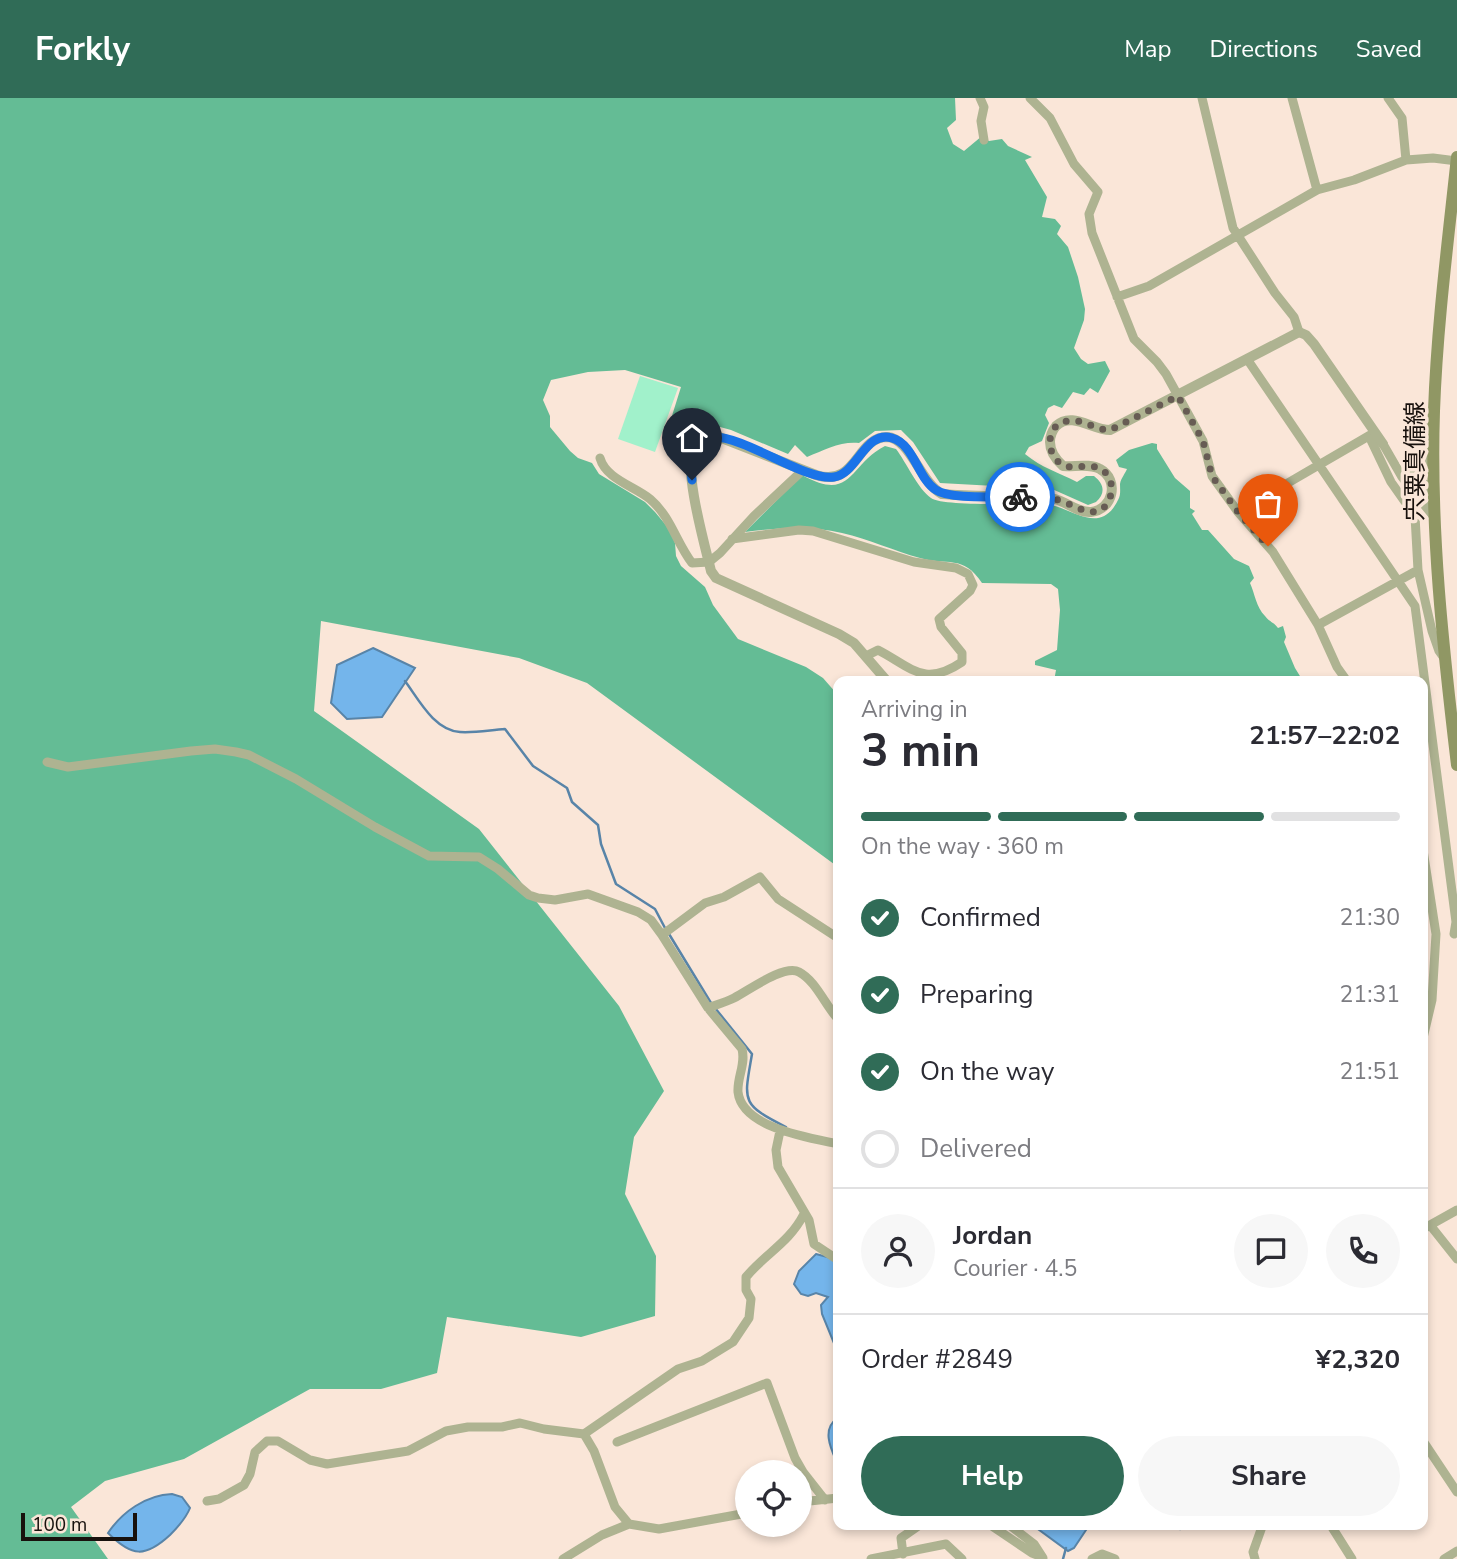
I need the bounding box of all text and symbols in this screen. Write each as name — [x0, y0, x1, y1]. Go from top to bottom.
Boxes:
text: Forkly — [35, 27, 130, 72]
text: Map — [1124, 33, 1171, 65]
text: Directions — [1209, 33, 1318, 65]
text: Saved — [1356, 33, 1422, 65]
street label: 宍粟真備線 — [1399, 401, 1431, 521]
pin — [662, 408, 722, 480]
icon: home — [673, 419, 711, 457]
courier — [985, 462, 1055, 532]
pin — [1238, 474, 1298, 546]
icon: bike — [1001, 478, 1039, 516]
icon: bag — [1249, 485, 1287, 523]
text: Arriving in — [861, 694, 968, 725]
text: 21:57–22:02 — [1249, 718, 1400, 753]
text: 3 min — [861, 719, 980, 782]
text: On the way · 360 m — [861, 831, 1064, 862]
icon: check — [861, 899, 899, 937]
text: Confirmed — [920, 900, 1041, 935]
text: 21:30 — [1340, 902, 1400, 933]
icon: check — [861, 976, 899, 1014]
text: Preparing — [920, 977, 1033, 1012]
text: 21:31 — [1340, 979, 1400, 1010]
icon: check — [861, 1053, 899, 1091]
text: On the way — [920, 1054, 1054, 1089]
text: 21:51 — [1340, 1056, 1400, 1087]
text: Delivered — [920, 1131, 1032, 1166]
button: person — [861, 1214, 935, 1288]
button: chat — [1234, 1214, 1308, 1288]
button: phone — [1326, 1214, 1400, 1288]
text: Jordan — [953, 1218, 1032, 1253]
text: Courier · 4.5 — [953, 1253, 1077, 1284]
text: Order #2849 — [861, 1342, 1013, 1377]
text: ¥2,320 — [1316, 1342, 1400, 1377]
button: Help — [861, 1436, 1124, 1516]
button: Share — [1138, 1436, 1400, 1516]
map controls — [735, 1460, 812, 1537]
button: locate — [735, 1460, 812, 1537]
scale bar — [21, 1510, 136, 1542]
text: 100 m — [32, 1512, 87, 1538]

